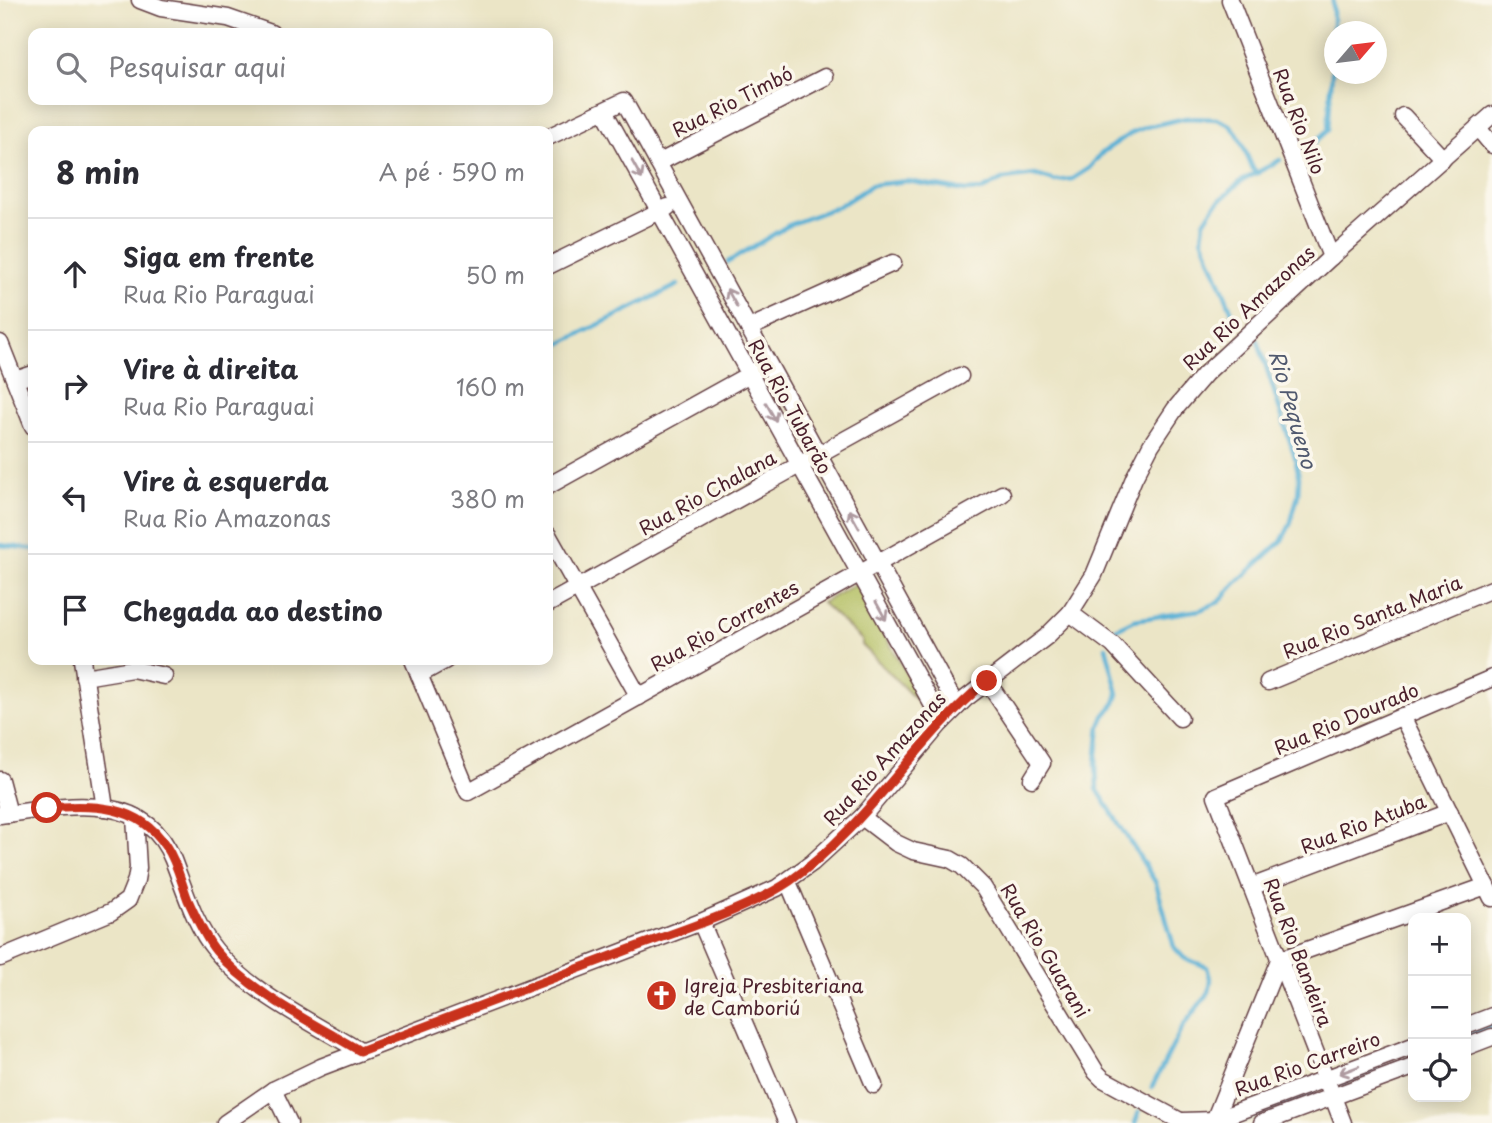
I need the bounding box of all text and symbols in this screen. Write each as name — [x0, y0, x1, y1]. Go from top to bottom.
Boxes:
north arrow — [1324, 21, 1387, 84]
search box — [28, 28, 553, 105]
text: Pesquisar aqui — [108, 47, 286, 86]
icon: search — [52, 48, 90, 86]
street label: Rua Rio Timbó — [667, 59, 797, 143]
street label: Rua Rio Nilo — [1267, 64, 1333, 178]
text: 8 min — [56, 149, 140, 194]
text: A pé · 590 m — [379, 154, 525, 189]
one-way arrow — [630, 160, 644, 180]
text: Siga em frente — [123, 237, 314, 276]
street label: Rua Rio Amazonas — [1176, 238, 1320, 376]
icon: ahead — [56, 255, 94, 293]
text: 50 m — [465, 257, 525, 292]
text: Rua Rio Paraguai — [123, 276, 315, 311]
one-way arrow — [725, 288, 739, 308]
street label: Rua Rio Tubarão — [742, 333, 840, 479]
water label: Rio Pequeno — [1262, 346, 1326, 473]
text: Vire à direita — [123, 349, 298, 388]
icon: right — [56, 367, 94, 405]
text: 160 m — [456, 369, 525, 404]
text: Rua Rio Paraguai — [123, 388, 315, 423]
one-way arrow — [764, 402, 778, 422]
street label: Rua Rio Chalana — [633, 443, 781, 541]
text: Vire à esquerda — [123, 461, 329, 500]
icon: left — [56, 479, 94, 517]
text: 380 m — [450, 481, 525, 516]
text: Rua Rio Amazonas — [123, 500, 331, 535]
one-way arrow — [847, 509, 861, 529]
street label: Rua Rio Santa Maria — [1278, 567, 1466, 665]
street label: Rua Rio Correntes — [645, 573, 803, 677]
icon: arrive — [56, 591, 94, 629]
text: Chegada ao destino — [123, 591, 382, 630]
one-way arrow — [875, 600, 888, 621]
route end — [971, 665, 1002, 696]
street label: Rua Rio Dourado — [1269, 675, 1423, 761]
street label: Rua Rio Amazonas — [816, 685, 952, 831]
street label: Rua Rio Atuba — [1296, 786, 1430, 860]
route start — [31, 792, 62, 823]
street label: Rua Rio Bandeira — [1258, 874, 1340, 1030]
street label: Rua Rio Guarani — [995, 877, 1097, 1023]
map controls — [1408, 913, 1471, 1102]
button: + — [1408, 913, 1471, 976]
place label: Igreja Presbiteriana de Camboriú — [684, 971, 864, 1021]
button: − — [1408, 976, 1471, 1039]
church icon: Igreja Presbiteriana de Camboriú — [644, 979, 678, 1013]
street label: Rua Rio Carreiro — [1230, 1024, 1384, 1102]
button: locate — [1408, 1039, 1471, 1102]
one-way arrow — [1339, 1064, 1361, 1077]

